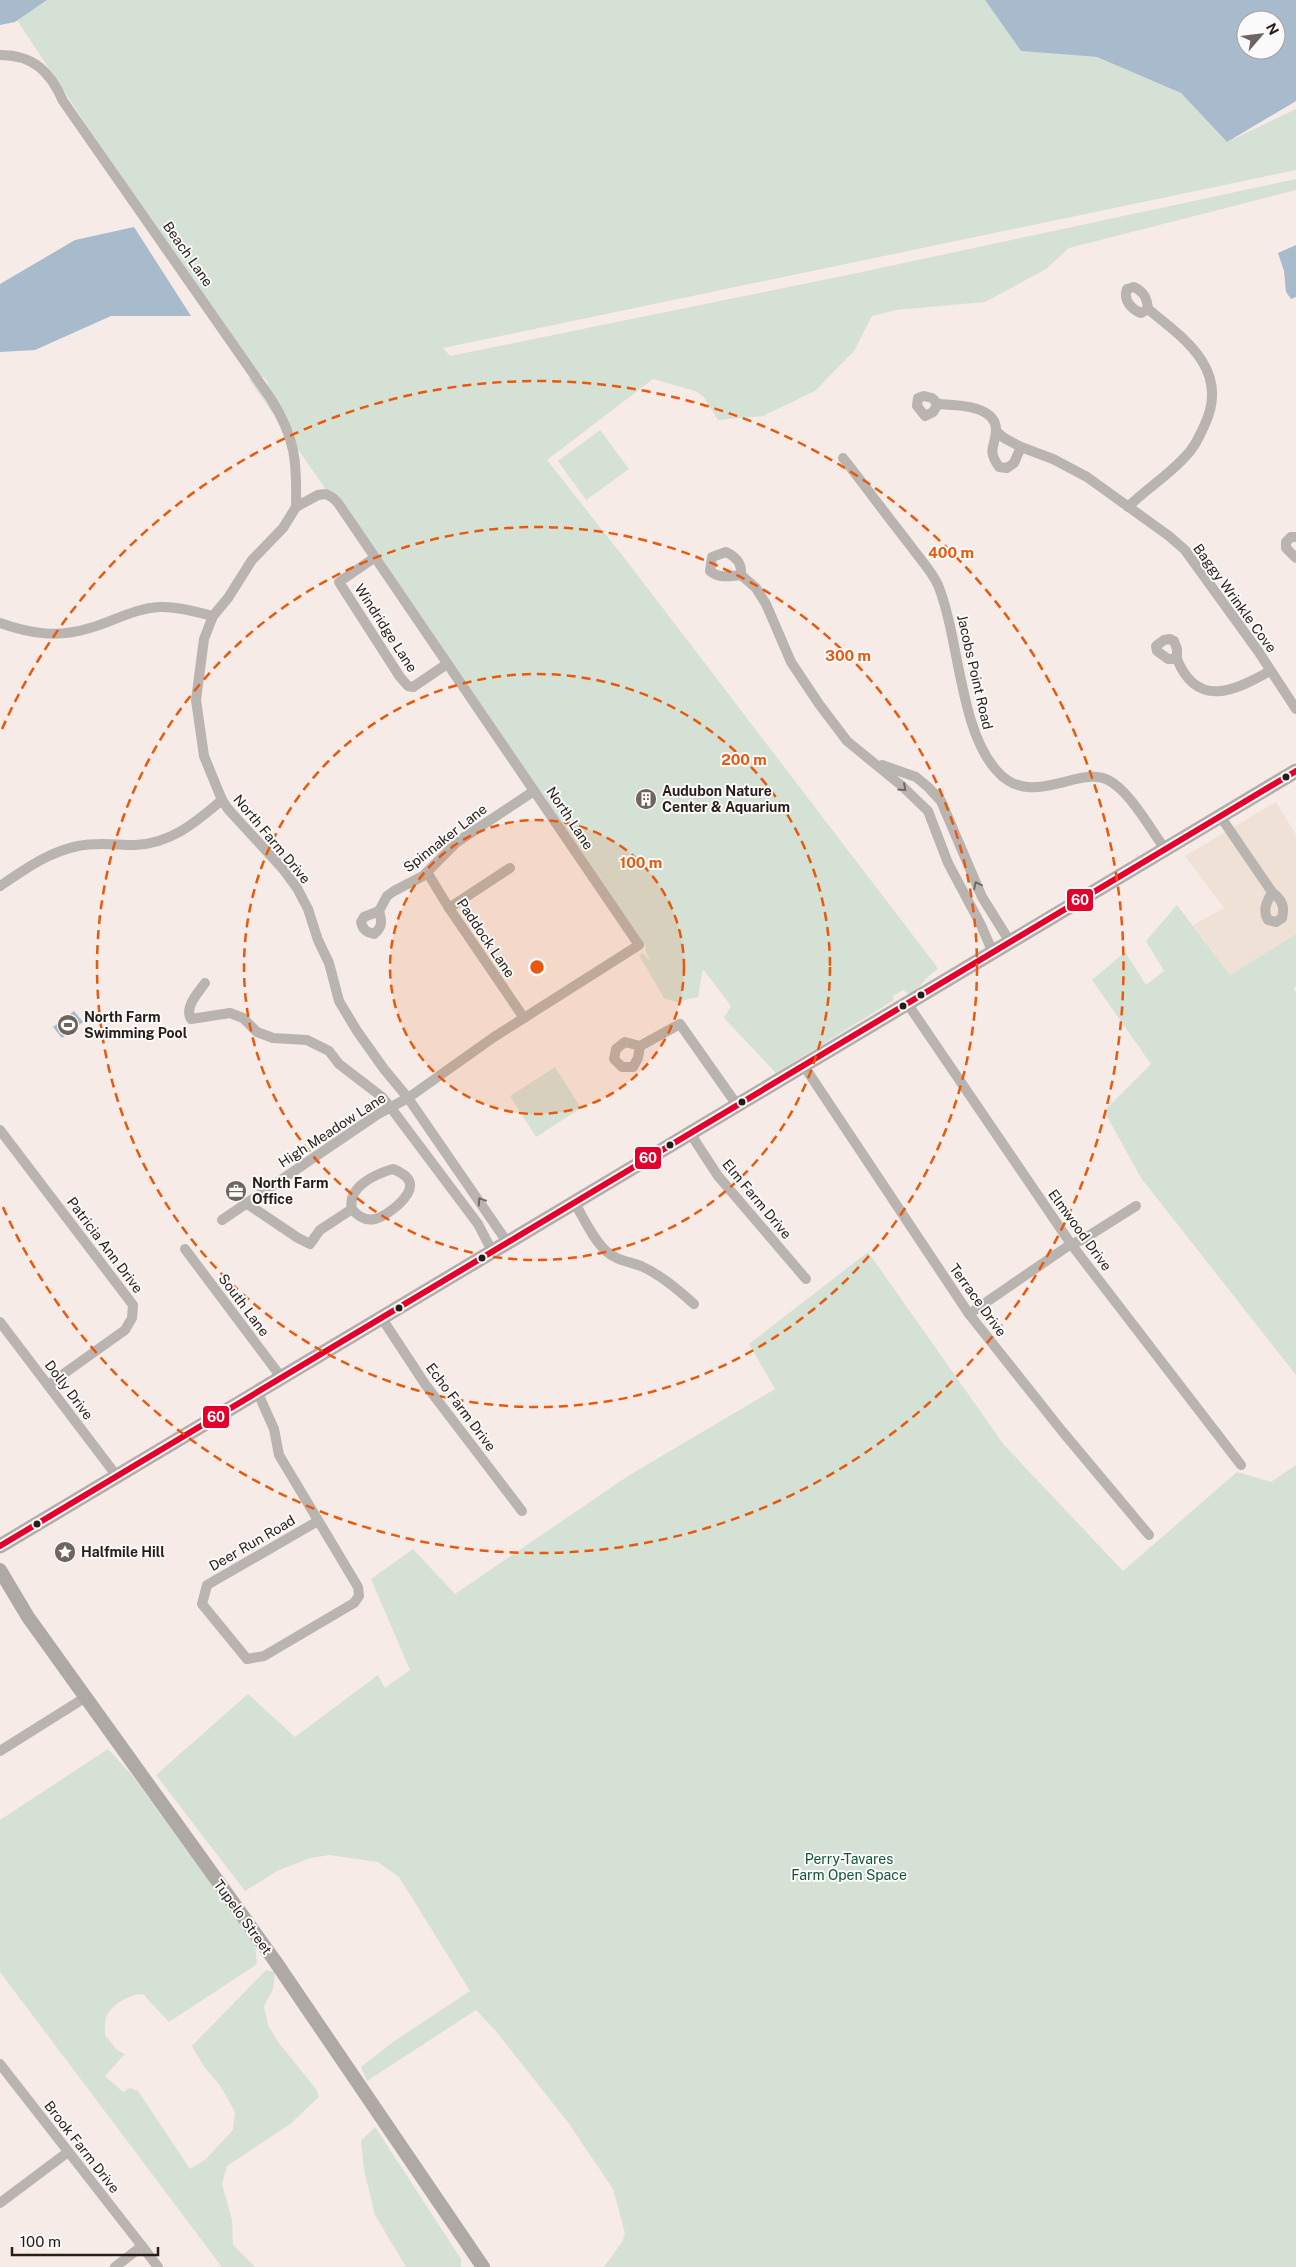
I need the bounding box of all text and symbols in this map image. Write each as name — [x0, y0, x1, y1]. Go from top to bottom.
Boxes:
north arrow — [1236, 10, 1286, 60]
text: N — [1263, 20, 1282, 37]
street label: Beach Lane — [160, 218, 216, 290]
street label: Baggy Wrinkle Cove — [1190, 541, 1280, 656]
text: 400 m — [928, 544, 974, 561]
street label: Windridge Lane — [352, 581, 421, 675]
street label: Jacobs Point Road — [954, 613, 996, 731]
text: 300 m — [825, 647, 871, 664]
text: 200 m — [721, 751, 767, 768]
unlabelled marker — [1281, 772, 1291, 782]
one-way arrow — [898, 782, 907, 791]
place label: Audubon Nature Center & Aquarium — [662, 783, 790, 815]
street label: North Lane — [543, 784, 597, 852]
building icon: Audubon Nature Center & Aquarium — [634, 787, 658, 811]
street label: North Farm Drive — [230, 791, 314, 887]
street label: Spinnaker Lane — [400, 801, 490, 875]
text: 100 m — [620, 854, 662, 871]
one-way arrow — [972, 881, 983, 890]
line badge: 60 — [1066, 888, 1094, 912]
text: 60 — [1071, 892, 1089, 908]
street label: Paddock Lane — [454, 896, 518, 980]
centre of rings — [528, 958, 546, 976]
unlabelled marker — [916, 990, 926, 1000]
unlabelled marker — [898, 1001, 908, 1011]
place label: North Farm Swimming Pool — [84, 1009, 188, 1041]
sports icon: North Farm Swimming Pool — [56, 1013, 80, 1037]
street label: High Meadow Lane — [276, 1089, 389, 1171]
unlabelled marker — [737, 1097, 747, 1107]
unlabelled marker — [665, 1140, 675, 1150]
line badge: 60 — [634, 1146, 662, 1170]
text: 60 — [639, 1150, 657, 1166]
street label: Elm Farm Drive — [719, 1156, 795, 1242]
place label: North Farm Office — [252, 1175, 329, 1207]
office icon: North Farm Office — [224, 1179, 248, 1203]
street label: Elmwood Drive — [1045, 1186, 1115, 1274]
street label: Patricia Ann Drive — [64, 1194, 146, 1296]
one-way arrow — [478, 1198, 487, 1207]
unlabelled marker — [477, 1253, 487, 1263]
street label: Terrace Drive — [946, 1261, 1010, 1340]
street label: South Lane — [215, 1271, 273, 1339]
unlabelled marker — [394, 1303, 404, 1313]
street label: Dolly Drive — [42, 1357, 96, 1423]
street label: Echo Farm Drive — [423, 1360, 499, 1454]
line badge: 60 — [202, 1405, 230, 1429]
text: 60 — [207, 1409, 225, 1425]
street label: Deer Run Road — [206, 1512, 298, 1574]
unlabelled marker — [32, 1519, 42, 1529]
place icon: Halfmile Hill — [53, 1540, 77, 1564]
place label: Halfmile Hill — [81, 1544, 165, 1560]
park label: Perry-Tavares Farm Open Space — [791, 1851, 907, 1883]
street label: Tupelo Street — [211, 1877, 275, 1957]
street label: Brook Farm Drive — [41, 2098, 123, 2196]
scale bar — [12, 2224, 159, 2256]
text: 100 m — [20, 2233, 61, 2250]

